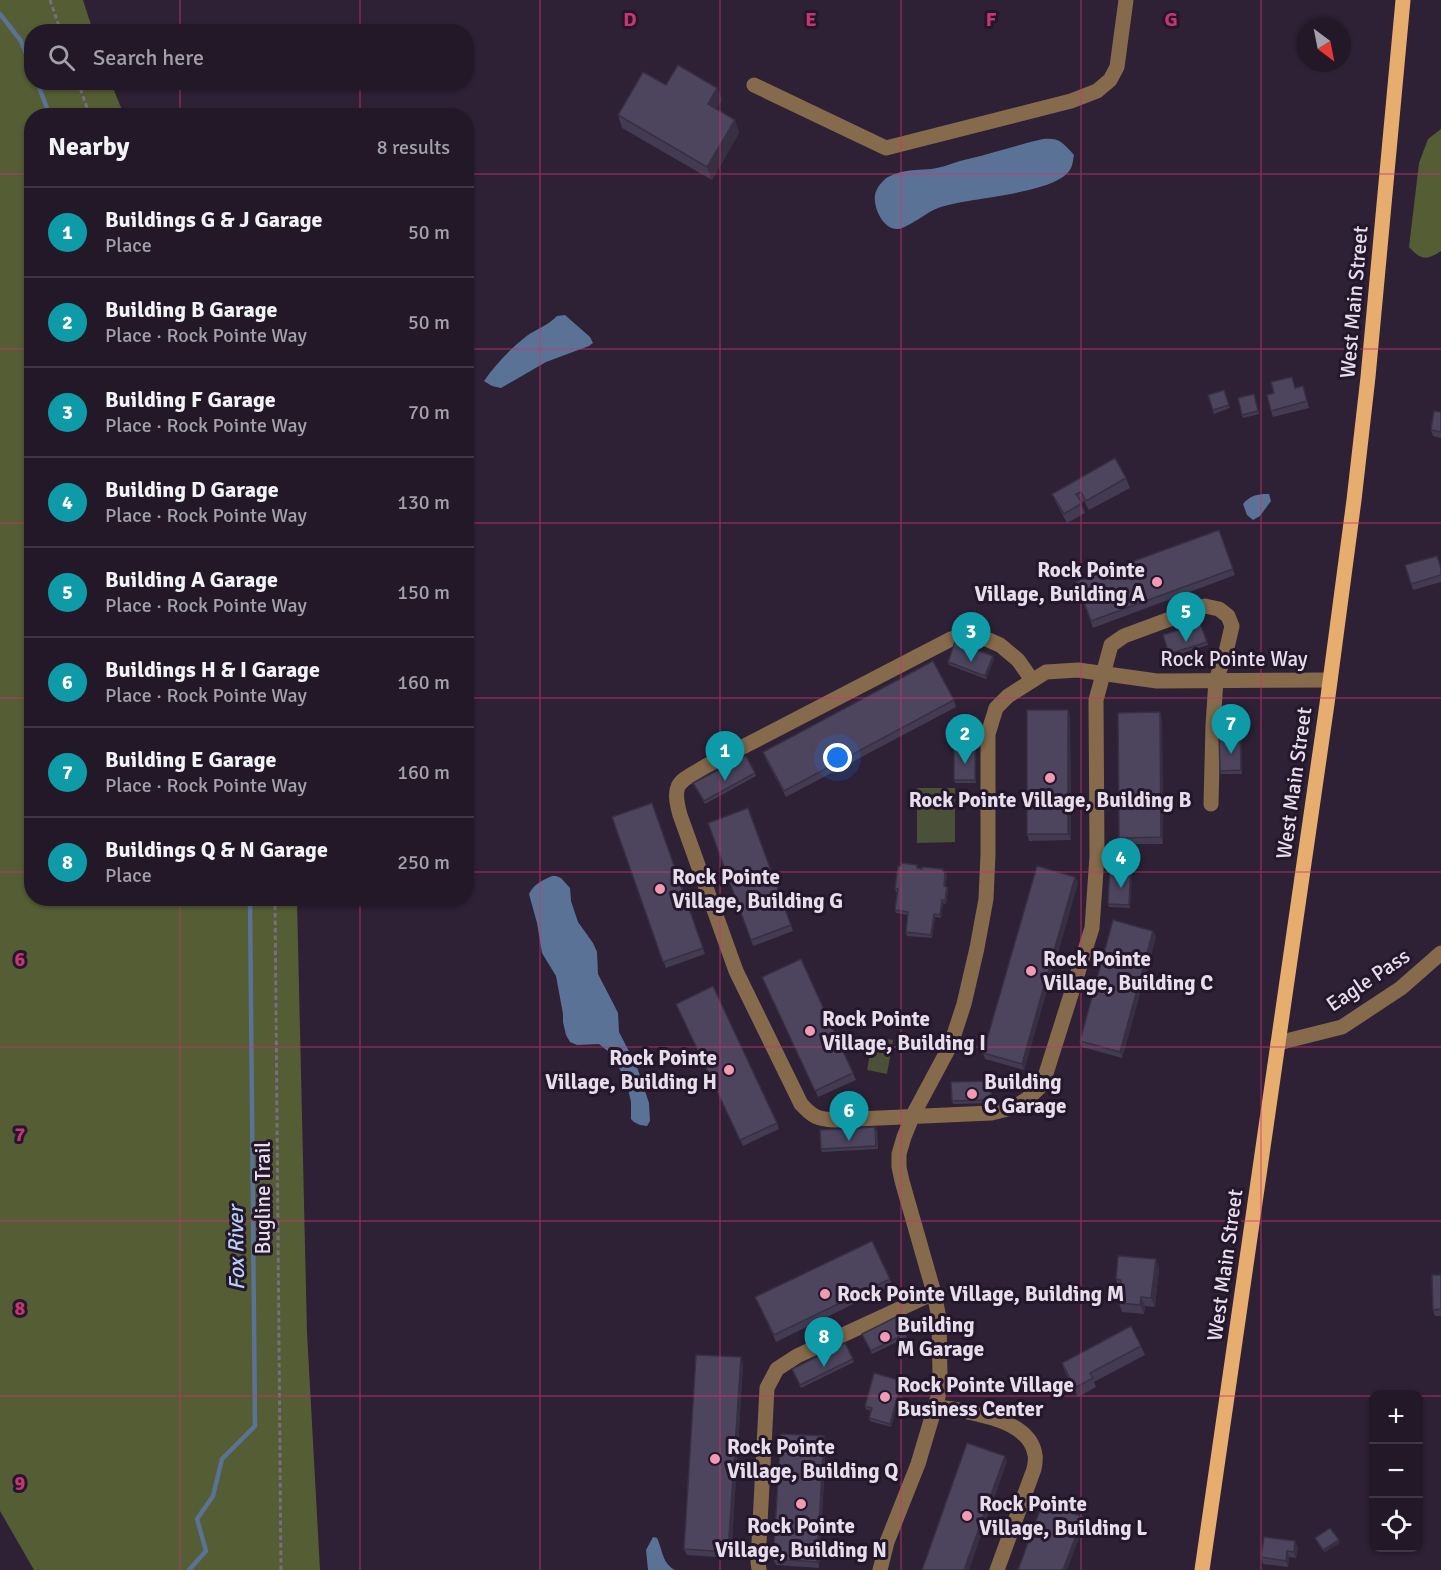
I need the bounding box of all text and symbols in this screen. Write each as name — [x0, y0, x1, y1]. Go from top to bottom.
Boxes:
text: D — [623, 7, 637, 32]
text: E — [805, 7, 817, 32]
text: F — [986, 7, 997, 32]
text: G — [1164, 7, 1178, 32]
north arrow — [1297, 18, 1351, 72]
search box — [24, 24, 474, 90]
icon: search — [45, 41, 78, 74]
text: Search here — [93, 44, 204, 71]
text: Nearby — [48, 131, 129, 163]
text: 8 results — [377, 135, 450, 160]
text: Buildings G & J Garage — [105, 206, 323, 233]
text: 1 — [62, 220, 73, 245]
text: 50 m — [408, 220, 450, 245]
street label: West Main Street — [1334, 225, 1374, 379]
text: Place — [105, 233, 152, 258]
text: Building B Garage — [105, 296, 277, 323]
text: 2 — [62, 310, 73, 335]
text: 50 m — [408, 310, 450, 335]
text: Place · Rock Pointe Way — [105, 323, 307, 348]
text: Building F Garage — [105, 386, 276, 413]
text: 3 — [62, 400, 73, 425]
text: 70 m — [408, 400, 450, 425]
text: Place · Rock Pointe Way — [105, 413, 307, 438]
text: Building D Garage — [105, 476, 279, 503]
text: 4 — [62, 490, 73, 515]
text: 130 m — [397, 490, 450, 515]
text: Place · Rock Pointe Way — [105, 503, 307, 528]
place label: Rock Pointe Village, Building A — [974, 557, 1146, 607]
text: Building A Garage — [105, 566, 278, 593]
marker: Rock Pointe Village, Building A — [1150, 575, 1164, 589]
text: 5 — [62, 580, 73, 605]
text: 150 m — [397, 580, 450, 605]
pin: 5 — [1166, 592, 1206, 642]
text: Place · Rock Pointe Way — [105, 593, 307, 618]
pin: 3 — [952, 612, 990, 662]
street label: Rock Pointe Way — [1160, 646, 1308, 672]
text: Buildings H & I Garage — [105, 656, 320, 683]
text: 6 — [62, 670, 73, 695]
text: 160 m — [397, 670, 450, 695]
text: Place · Rock Pointe Way — [105, 683, 307, 708]
pin: 7 — [1212, 704, 1250, 754]
street label: West Main Street — [1270, 706, 1318, 860]
pin: 2 — [946, 714, 984, 764]
pin: 1 — [706, 732, 744, 781]
your location — [823, 743, 852, 772]
text: Building E Garage — [105, 746, 277, 773]
text: 7 — [62, 760, 73, 785]
text: 160 m — [397, 760, 450, 785]
marker: Rock Pointe Village, Building B — [1043, 771, 1057, 785]
text: Place · Rock Pointe Way — [105, 773, 307, 798]
place label: Rock Pointe Village, Building B — [909, 787, 1191, 813]
text: Buildings Q & N Garage — [105, 836, 328, 863]
pin: 4 — [1102, 838, 1140, 888]
text: 8 — [62, 850, 73, 875]
text: 250 m — [397, 850, 450, 875]
text: Place — [105, 863, 152, 888]
place label: Rock Pointe Village, Building G — [672, 864, 843, 914]
marker: Rock Pointe Village, Building G — [653, 882, 667, 896]
street label: Eagle Pass — [1321, 943, 1415, 1017]
place label: Rock Pointe Village, Building C — [1043, 946, 1213, 996]
text: 6 — [15, 947, 26, 972]
marker: Rock Pointe Village, Building C — [1024, 964, 1038, 978]
place label: Rock Pointe Village, Building I — [822, 1006, 986, 1056]
marker: Rock Pointe Village, Building I — [803, 1024, 817, 1038]
place label: Rock Pointe Village, Building H — [545, 1045, 717, 1095]
marker: Rock Pointe Village, Building H — [722, 1063, 736, 1077]
place label: Building C Garage — [984, 1069, 1066, 1119]
marker: Building C Garage — [965, 1087, 979, 1101]
pin: 6 — [830, 1092, 868, 1141]
text: 7 — [15, 1122, 26, 1147]
street label: Bugline Trail — [250, 1141, 276, 1255]
street label: West Main Street — [1201, 1188, 1249, 1342]
water label: Fox River — [222, 1203, 250, 1291]
place label: Rock Pointe Village, Building M — [837, 1281, 1124, 1307]
marker: Rock Pointe Village, Building M — [818, 1287, 832, 1301]
text: 8 — [15, 1296, 26, 1321]
place label: Building M Garage — [897, 1312, 984, 1362]
pin: 8 — [804, 1318, 844, 1367]
marker: Building M Garage — [878, 1330, 892, 1344]
place label: Rock Pointe Village Business Center — [897, 1372, 1074, 1422]
marker: Rock Pointe Village Business Center — [878, 1390, 892, 1404]
map controls — [1369, 1390, 1423, 1552]
button: + — [1369, 1390, 1423, 1444]
place label: Rock Pointe Village, Building Q — [727, 1434, 898, 1484]
button: − — [1369, 1444, 1423, 1498]
marker: Rock Pointe Village, Building Q — [708, 1452, 722, 1466]
text: 9 — [15, 1471, 26, 1496]
place label: Rock Pointe Village, Building L — [979, 1491, 1147, 1541]
marker: Rock Pointe Village, Building N — [794, 1497, 808, 1511]
button: locate — [1369, 1498, 1423, 1552]
marker: Rock Pointe Village, Building L — [960, 1509, 974, 1523]
place label: Rock Pointe Village, Building N — [715, 1513, 887, 1563]

